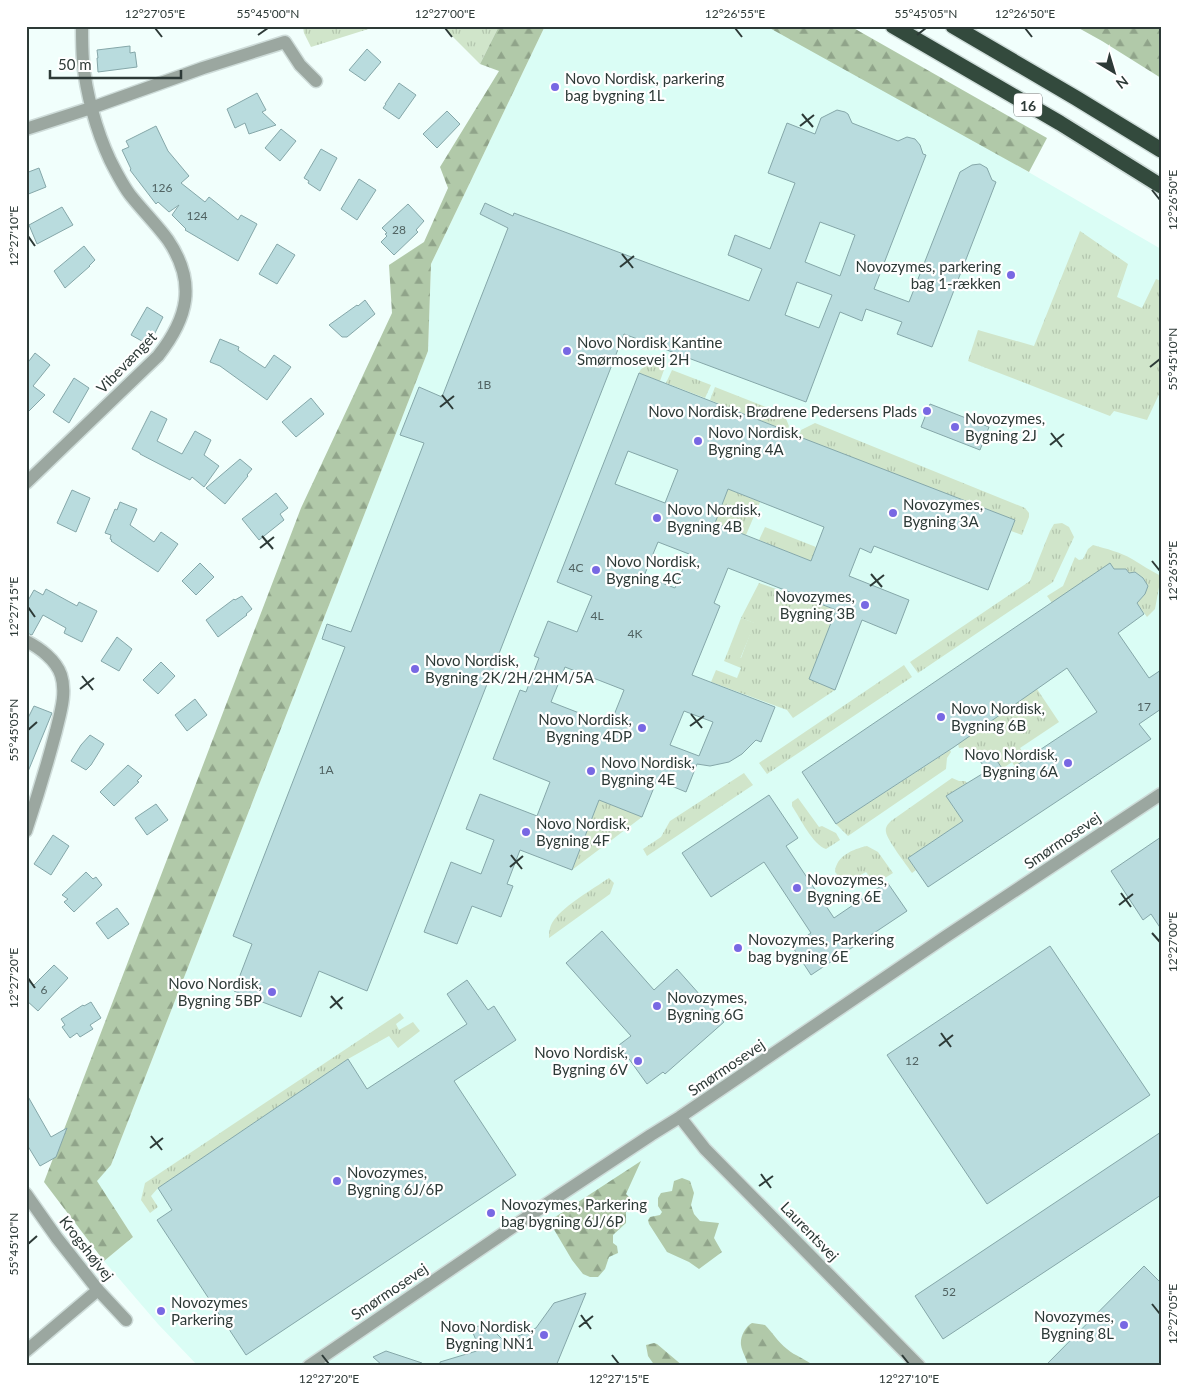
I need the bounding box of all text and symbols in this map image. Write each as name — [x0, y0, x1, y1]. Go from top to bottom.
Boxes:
text: 12°27'05"E — [125, 6, 185, 21]
text: 55°45'00"N — [237, 6, 299, 21]
text: 12°27'00"E — [415, 6, 475, 21]
text: 12°26'55"E — [705, 6, 765, 21]
text: 55°45'05"N — [895, 6, 957, 21]
text: 12°26'50"E — [995, 6, 1055, 21]
scale bar — [50, 48, 181, 80]
north arrow — [1090, 48, 1140, 98]
text: 50 m — [58, 55, 92, 73]
place label: Novo Nordisk, parkering bag bygning 1L — [565, 69, 725, 104]
text: N — [1113, 73, 1132, 93]
marker: Novo Nordisk, parkering bag bygning 1L — [549, 81, 561, 93]
road number: 16 — [1014, 94, 1042, 116]
text: 12°26'50"E — [1165, 170, 1180, 230]
house number: 126 — [152, 180, 172, 195]
text: 12°27'10"E — [6, 206, 21, 266]
house number: 124 — [187, 208, 207, 223]
house number: 28 — [392, 222, 406, 237]
place label: Novozymes, parkering bag 1-rækken — [855, 257, 1001, 292]
marker: Novozymes, parkering bag 1-rækken — [1005, 269, 1017, 281]
street label: Vibevænget — [92, 327, 160, 397]
text: 55°45'10"N — [1165, 328, 1180, 390]
place label: Novo Nordisk Kantine Smørmosevej 2H — [577, 333, 722, 368]
marker: Novo Nordisk Kantine Smørmosevej 2H — [561, 345, 573, 357]
house number: 1B — [477, 377, 492, 392]
place label: Novo Nordisk, Brødrene Pedersens Plads — [648, 402, 917, 420]
marker: Novo Nordisk, Brødrene Pedersens Plads — [921, 405, 933, 417]
place label: Novozymes, Bygning 2J — [965, 409, 1045, 444]
marker: Novozymes, Bygning 2J — [949, 421, 961, 433]
place label: Novo Nordisk, Bygning 4A — [708, 423, 802, 458]
marker: Novo Nordisk, Bygning 4A — [692, 435, 704, 447]
place label: Novozymes, Bygning 3A — [903, 495, 983, 530]
place label: Novo Nordisk, Bygning 4B — [667, 500, 761, 535]
marker: Novozymes, Bygning 3A — [887, 507, 899, 519]
marker: Novo Nordisk, Bygning 4B — [651, 512, 663, 524]
text: 12°26'55"E — [1165, 541, 1180, 601]
place label: Novo Nordisk, Bygning 4C — [606, 552, 700, 587]
house number: 4C — [569, 560, 583, 575]
marker: Novo Nordisk, Bygning 4C — [590, 564, 602, 576]
text: 12°27'15"E — [6, 577, 21, 637]
place label: Novozymes, Bygning 3B — [775, 587, 855, 622]
marker: Novozymes, Bygning 3B — [859, 599, 871, 611]
house number: 4L — [590, 608, 604, 623]
house number: 4K — [628, 626, 642, 641]
place label: Novo Nordisk, Bygning 2K/2H/2HM/5A — [425, 651, 595, 686]
marker: Novo Nordisk, Bygning 2K/2H/2HM/5A — [409, 663, 421, 675]
text: 55°45'05"N — [6, 699, 21, 761]
place label: Novo Nordisk, Bygning 6B — [951, 699, 1045, 734]
house number: 17 — [1137, 699, 1151, 714]
place label: Novo Nordisk, Bygning 4DP — [538, 710, 632, 745]
marker: Novo Nordisk, Bygning 6B — [935, 711, 947, 723]
marker: Novo Nordisk, Bygning 4DP — [636, 722, 648, 734]
place label: Novo Nordisk, Bygning 6A — [964, 745, 1059, 780]
place label: Novo Nordisk, Bygning 4E — [601, 753, 695, 788]
marker: Novo Nordisk, Bygning 6A — [1062, 757, 1074, 769]
house number: 1A — [318, 762, 334, 777]
marker: Novo Nordisk, Bygning 4E — [585, 765, 597, 777]
street label: Smørmosevej — [1020, 808, 1104, 872]
place label: Novo Nordisk, Bygning 4F — [536, 814, 630, 849]
marker: Novo Nordisk, Bygning 4F — [520, 826, 532, 838]
place label: Novozymes, Bygning 6E — [807, 870, 887, 905]
marker: Novozymes, Bygning 6E — [791, 882, 803, 894]
text: 12°27'00"E — [1165, 912, 1180, 972]
place label: Novozymes, Parkering bag bygning 6E — [748, 930, 894, 965]
marker: Novozymes, Parkering bag bygning 6E — [732, 942, 744, 954]
text: 12°27'20"E — [6, 948, 21, 1008]
place label: Novo Nordisk, Bygning 5BP — [168, 974, 262, 1009]
house number: 6 — [41, 982, 48, 997]
marker: Novo Nordisk, Bygning 5BP — [266, 986, 278, 998]
place label: Novozymes, Bygning 6G — [667, 988, 747, 1023]
marker: Novozymes, Bygning 6G — [651, 1000, 663, 1012]
street label: Smørmosevej — [684, 1035, 768, 1099]
place label: Novo Nordisk, Bygning 6V — [534, 1043, 629, 1078]
house number: 12 — [905, 1053, 919, 1068]
marker: Novo Nordisk, Bygning 6V — [632, 1055, 644, 1067]
place label: Novozymes, Bygning 6J/6P — [347, 1163, 443, 1198]
marker: Novozymes, Bygning 6J/6P — [331, 1175, 343, 1187]
place label: Novozymes, Parkering bag bygning 6J/6P — [501, 1195, 647, 1230]
street label: Laurentsvej — [777, 1198, 843, 1264]
marker: Novozymes, Parkering bag bygning 6J/6P — [485, 1207, 497, 1219]
street label: Krogshøjvej — [56, 1212, 118, 1284]
text: 55°45'10"N — [6, 1213, 21, 1275]
street label: Smørmosevej — [347, 1259, 431, 1323]
house number: 52 — [942, 1284, 956, 1299]
text: 12°27'05"E — [1165, 1284, 1180, 1344]
place label: Novozymes Parkering — [171, 1293, 248, 1328]
marker: Novozymes Parkering — [155, 1305, 167, 1317]
place label: Novozymes, Bygning 8L — [1034, 1307, 1114, 1342]
place label: Novo Nordisk, Bygning NN1 — [440, 1317, 534, 1352]
marker: Novozymes, Bygning 8L — [1118, 1319, 1130, 1331]
marker: Novo Nordisk, Bygning NN1 — [538, 1329, 550, 1341]
text: 12°27'20"E — [299, 1371, 359, 1386]
text: 12°27'15"E — [589, 1371, 649, 1386]
text: 12°27'10"E — [879, 1371, 939, 1386]

